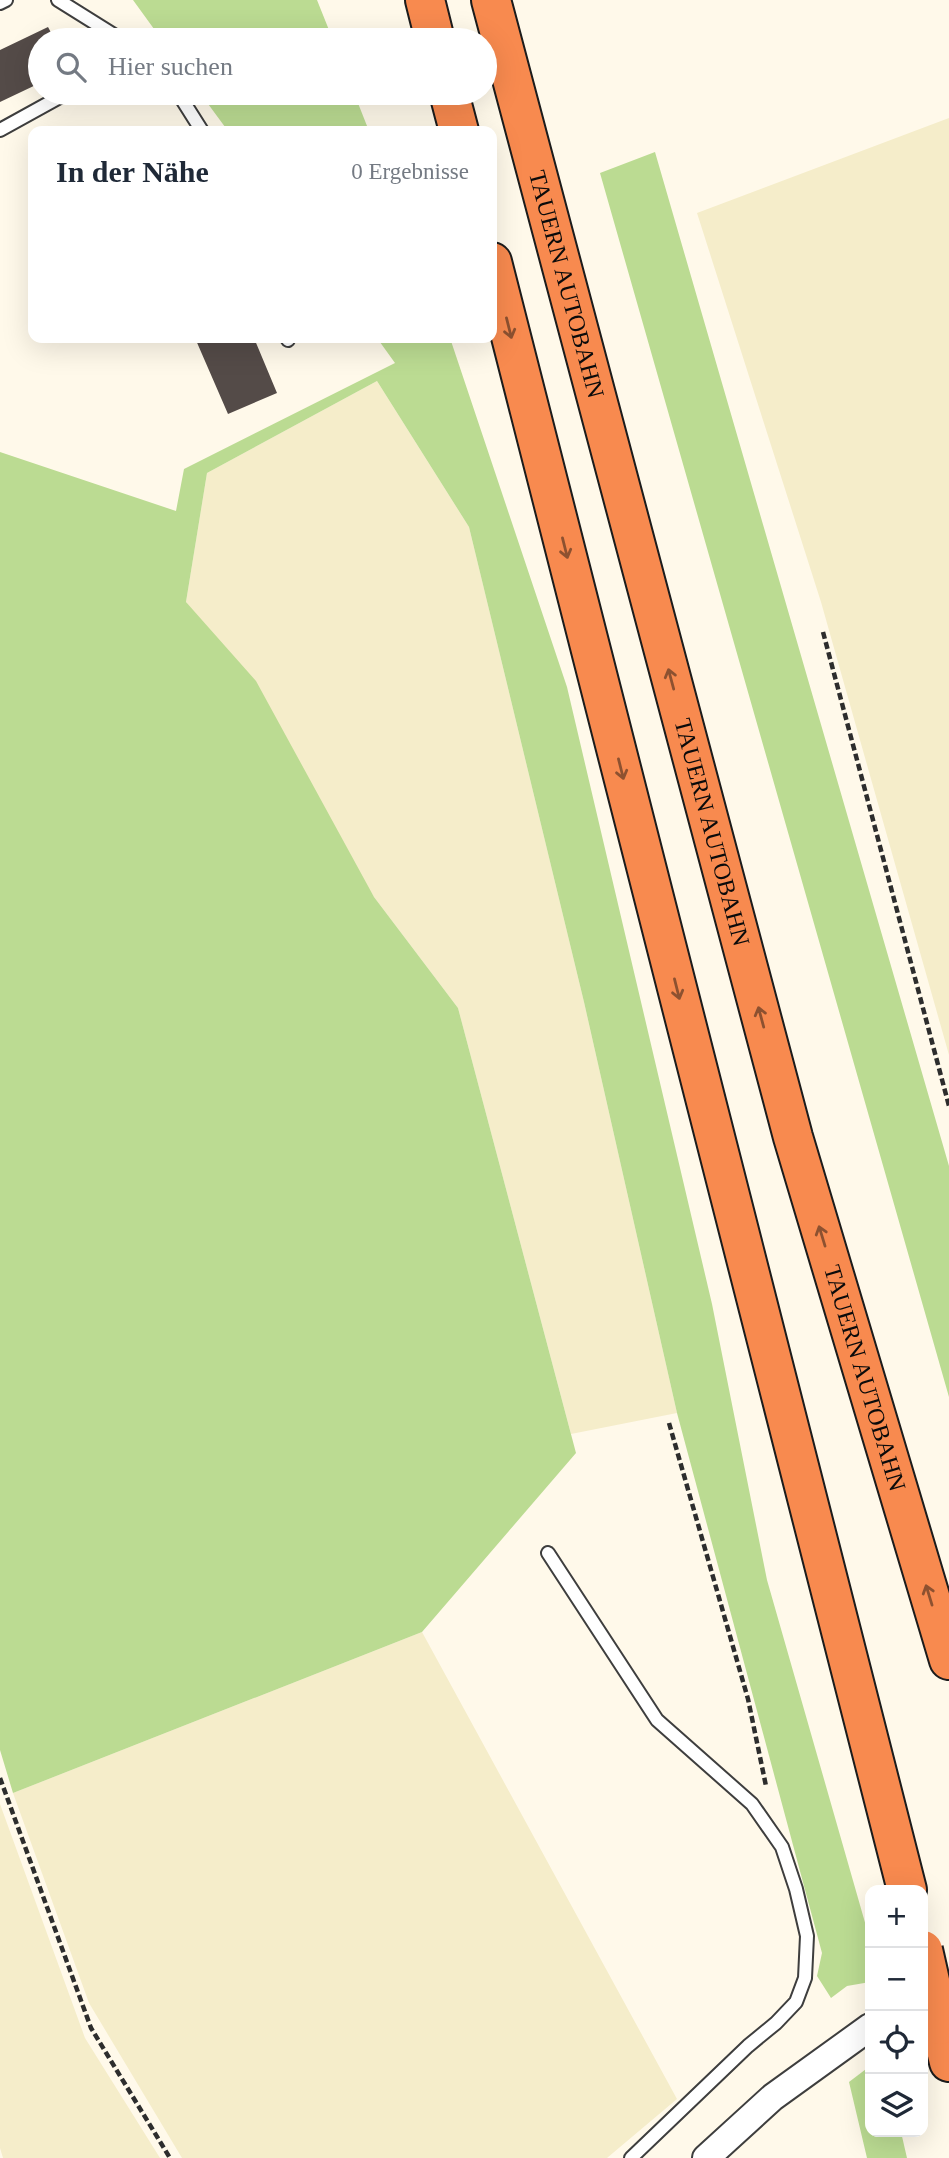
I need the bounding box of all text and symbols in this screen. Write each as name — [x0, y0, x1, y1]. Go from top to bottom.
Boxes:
search box — [28, 28, 497, 105]
icon: search — [52, 48, 90, 86]
text: Hier suchen — [108, 52, 233, 81]
text: In der Nähe — [56, 155, 209, 188]
text: 0 Ergebnisse — [351, 159, 469, 184]
street label: TAUERN AUTOBAHN — [524, 168, 609, 401]
one-way arrow — [503, 316, 516, 339]
one-way arrow — [559, 536, 572, 559]
one-way arrow — [664, 668, 677, 691]
street label: TAUERN AUTOBAHN — [669, 716, 755, 949]
one-way arrow — [615, 757, 628, 780]
one-way arrow — [671, 977, 684, 1000]
one-way arrow — [754, 1006, 767, 1029]
one-way arrow — [815, 1225, 828, 1247]
street label: TAUERN AUTOBAHN — [819, 1262, 911, 1494]
one-way arrow — [922, 1584, 935, 1606]
map controls — [865, 1885, 928, 2137]
button: + — [865, 1885, 928, 1948]
button: − — [865, 1948, 928, 2011]
button: locate — [865, 2011, 928, 2074]
button: layers — [865, 2074, 928, 2137]

